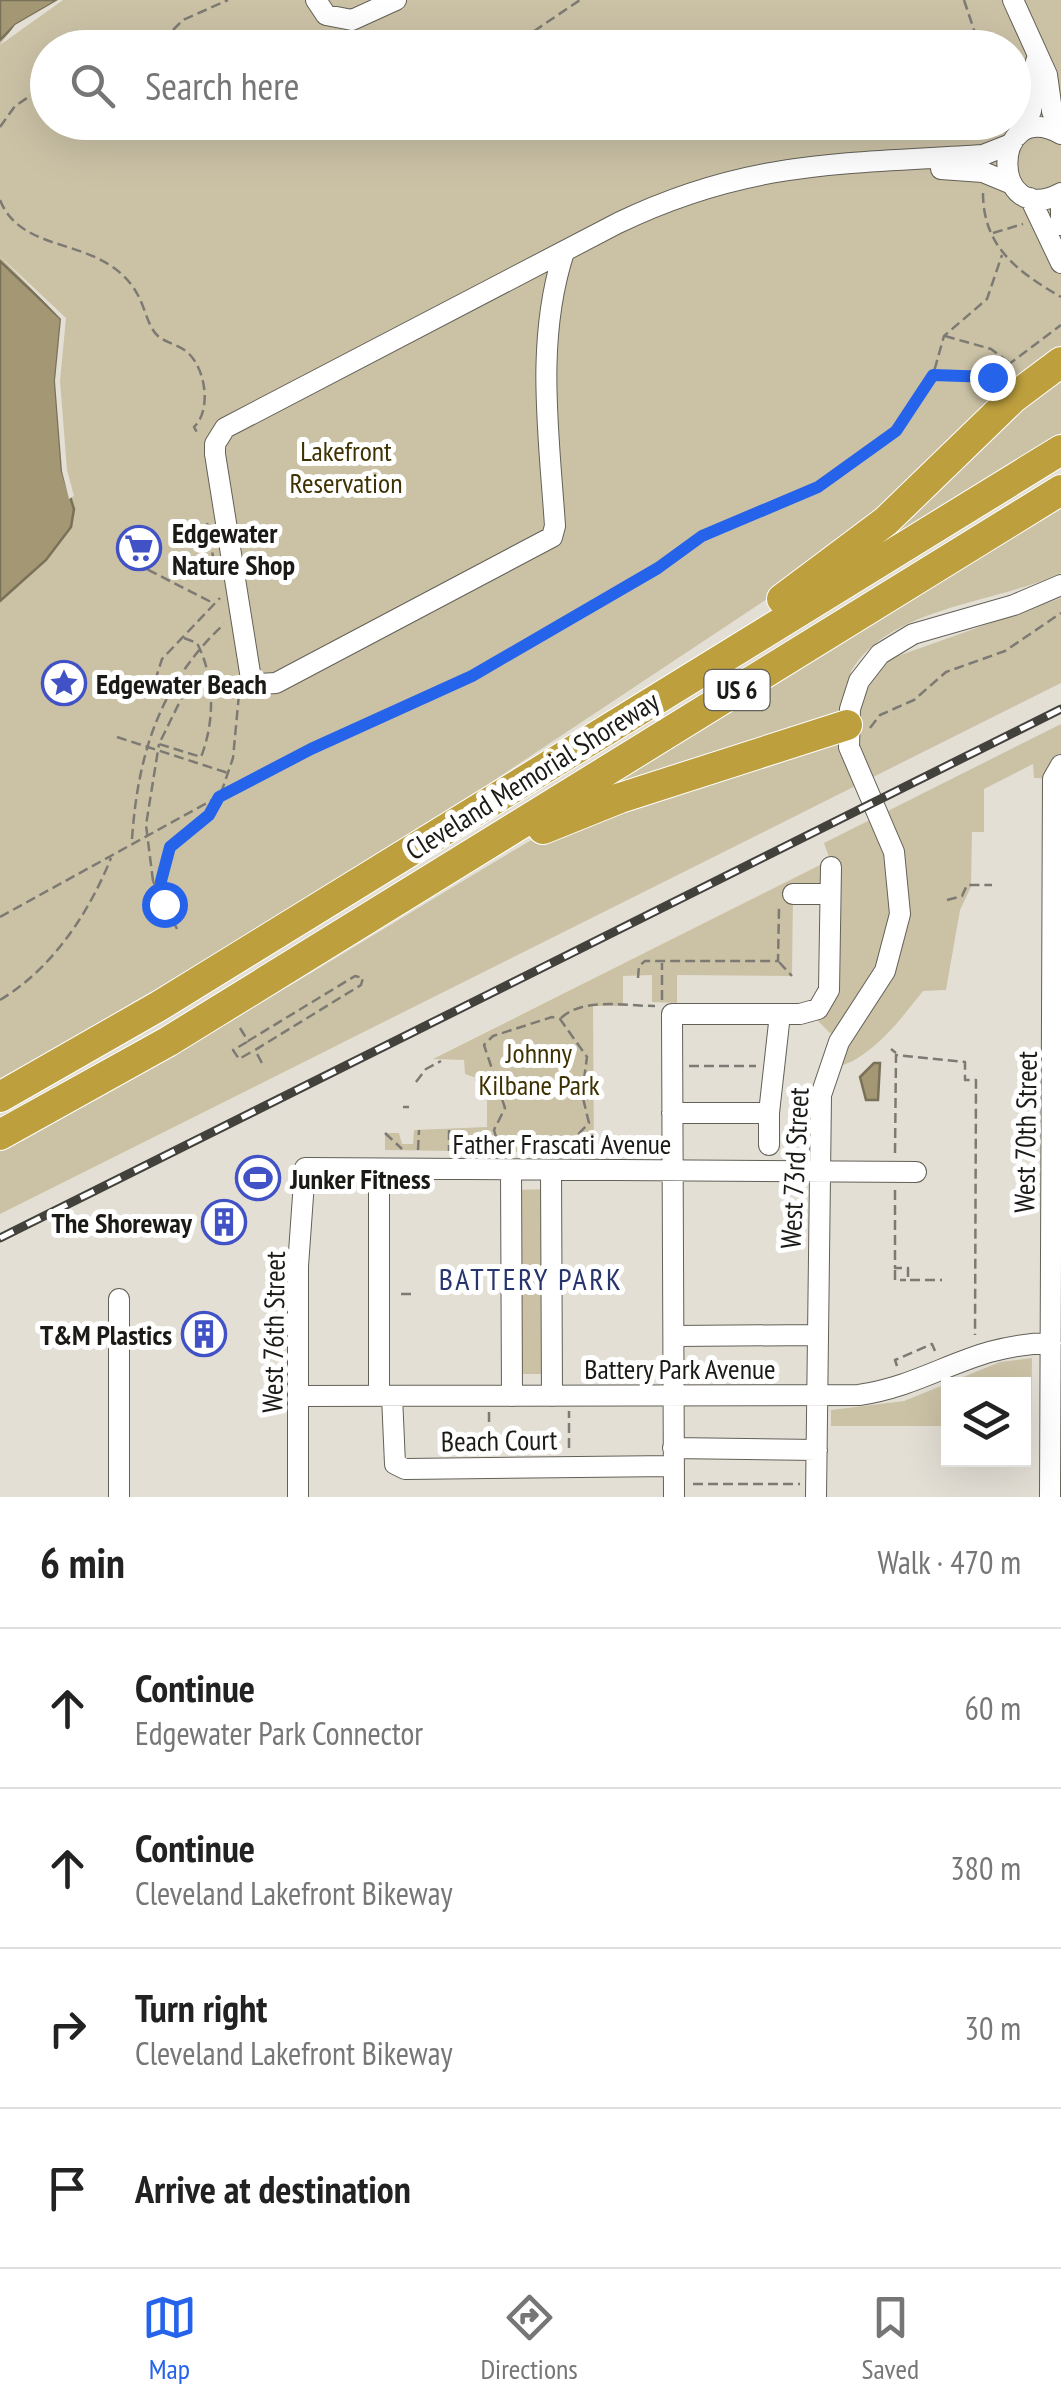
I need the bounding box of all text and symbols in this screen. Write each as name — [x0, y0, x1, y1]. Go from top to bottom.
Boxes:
search box — [30, 30, 1031, 140]
icon: search — [65, 58, 120, 113]
text: Search here — [145, 61, 299, 110]
route end — [970, 355, 1016, 401]
park label: Lakefront Reservation — [290, 432, 402, 501]
place label: Edgewater Nature Shop — [172, 514, 295, 583]
supermarket icon: Edgewater Nature Shop — [116, 525, 162, 571]
place icon: Edgewater Beach — [41, 660, 87, 706]
place label: Edgewater Beach — [96, 665, 267, 702]
road number: US 6 — [704, 670, 770, 710]
street label: Cleveland Memorial Shoreway — [398, 682, 666, 868]
route start — [142, 882, 188, 928]
park label: Johnny Kilbane Park — [478, 1034, 600, 1103]
street label: West 70th Street — [1005, 1051, 1045, 1213]
street label: West 73rd Street — [771, 1086, 817, 1250]
street label: Father Frascati Avenue — [453, 1125, 671, 1162]
sports icon: Junker Fitness — [235, 1155, 281, 1201]
place label: Junker Fitness — [289, 1160, 431, 1197]
building icon: The Shoreway — [201, 1199, 247, 1245]
place label: The Shoreway — [51, 1204, 193, 1241]
street label: West 76th Street — [253, 1251, 293, 1413]
district label: BATTERY PARK — [439, 1259, 623, 1298]
building icon: T&M Plastics — [181, 1311, 227, 1357]
place label: T&M Plastics — [40, 1316, 172, 1353]
street label: Battery Park Avenue — [584, 1350, 776, 1387]
map controls — [941, 1377, 1031, 1467]
button: layers — [941, 1377, 1031, 1467]
street label: Beach Court — [440, 1420, 558, 1460]
text: 6 min — [40, 1535, 125, 1590]
text: Walk · 470 m — [877, 1541, 1021, 1583]
text: Continue — [135, 1663, 255, 1712]
icon: ahead — [40, 1681, 95, 1736]
text: 60 m — [965, 1687, 1021, 1729]
text: Edgewater Park Connector — [135, 1712, 423, 1754]
text: Continue — [135, 1823, 255, 1872]
icon: ahead — [40, 1841, 95, 1896]
text: 380 m — [950, 1847, 1021, 1889]
text: Cleveland Lakefront Bikeway — [135, 1872, 453, 1914]
text: Turn right — [135, 1983, 267, 2032]
icon: right — [40, 2001, 95, 2056]
text: 30 m — [965, 2007, 1021, 2049]
text: Cleveland Lakefront Bikeway — [135, 2032, 453, 2074]
icon: arrive — [40, 2161, 95, 2216]
text: Arrive at destination — [135, 2164, 411, 2213]
tab: Map — [142, 2290, 197, 2387]
tab: Directions — [480, 2290, 578, 2387]
tab: Saved — [861, 2290, 919, 2387]

